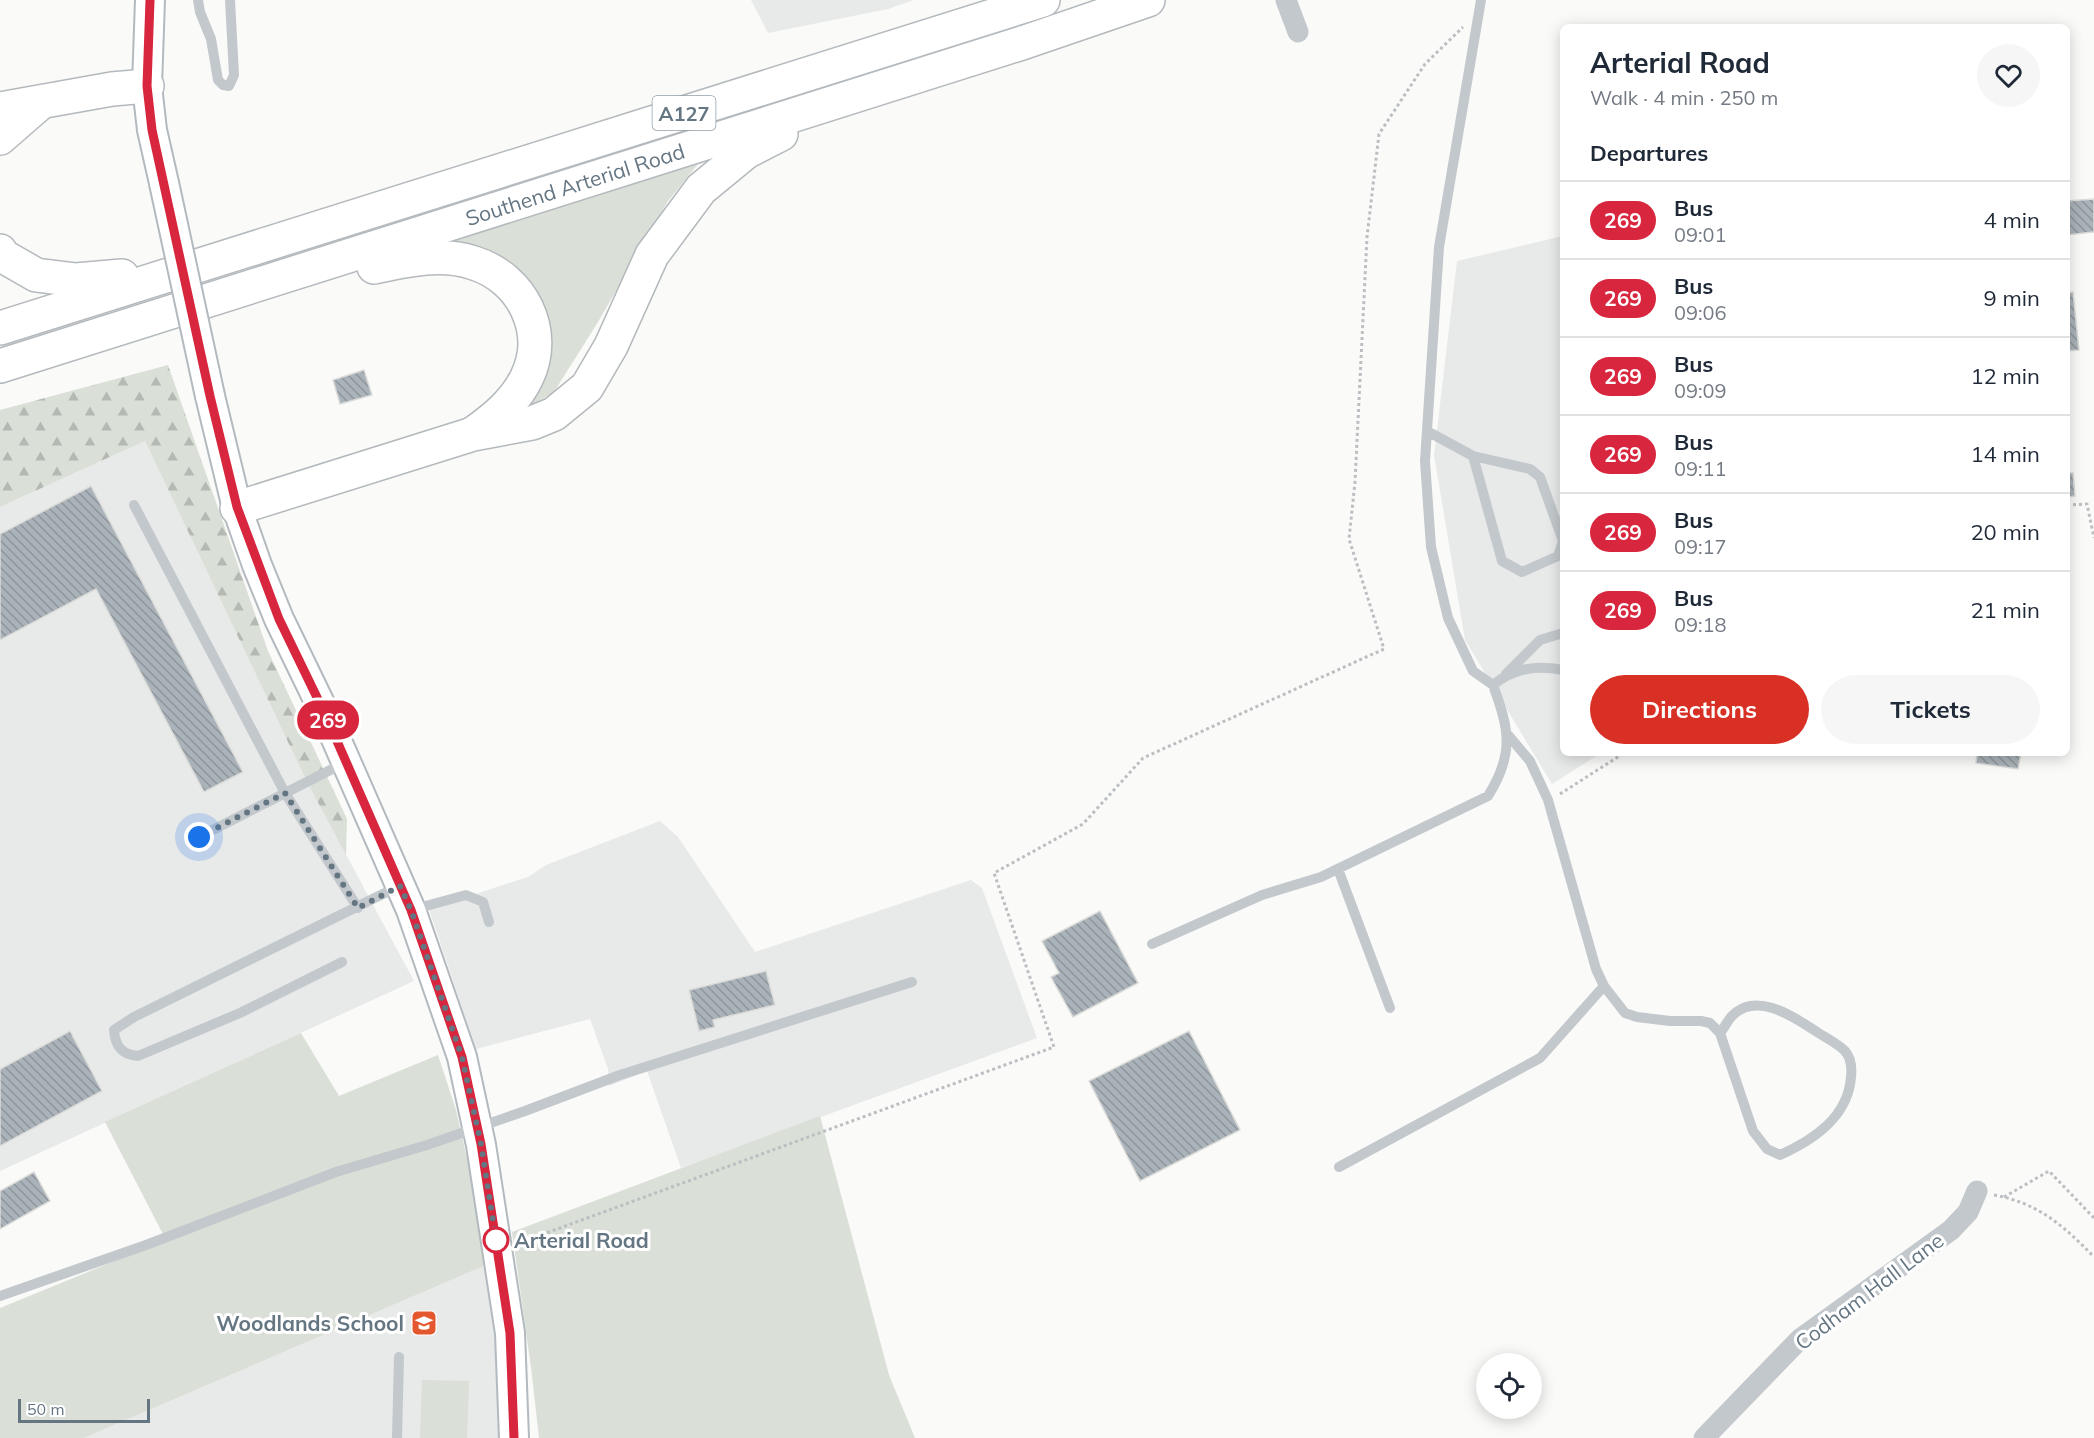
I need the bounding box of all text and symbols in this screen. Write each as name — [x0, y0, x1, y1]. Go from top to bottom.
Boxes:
button: heart — [1977, 44, 2040, 107]
text: Arterial Road — [1590, 45, 1770, 80]
text: Walk · 4 min · 250 m — [1590, 85, 1778, 110]
road number: A127 — [652, 96, 716, 130]
street label: Southend Arterial Road — [462, 137, 688, 231]
text: Departures — [1590, 139, 1708, 167]
text: Bus — [1674, 194, 1713, 222]
text: 4 min — [1984, 206, 2040, 234]
text: 269 — [1604, 207, 1642, 233]
text: 09:01 — [1674, 222, 1727, 247]
text: Bus — [1674, 272, 1713, 300]
text: 9 min — [1984, 284, 2040, 312]
text: 269 — [1604, 285, 1642, 311]
text: 09:06 — [1674, 300, 1727, 325]
text: Bus — [1674, 350, 1713, 378]
text: 12 min — [1970, 362, 2040, 390]
text: 269 — [1604, 363, 1642, 389]
text: 09:09 — [1674, 378, 1727, 403]
text: Bus — [1674, 428, 1713, 456]
text: 14 min — [1970, 440, 2040, 468]
text: 269 — [1604, 441, 1642, 467]
text: 09:11 — [1674, 456, 1727, 481]
text: Bus — [1674, 506, 1713, 534]
text: 20 min — [1970, 518, 2040, 546]
text: 269 — [1604, 519, 1642, 545]
text: 09:17 — [1674, 534, 1727, 559]
text: Bus — [1674, 584, 1713, 612]
text: 21 min — [1970, 596, 2040, 624]
text: 269 — [1604, 597, 1642, 623]
text: 09:18 — [1674, 612, 1727, 637]
button: Directions — [1590, 675, 1809, 744]
button: Tickets — [1821, 675, 2040, 744]
line badge: 269 — [294, 700, 362, 740]
text: 269 — [309, 707, 347, 733]
your location — [184, 822, 214, 852]
marker: Arterial Road — [483, 1227, 509, 1253]
place label: Arterial Road — [514, 1227, 649, 1253]
street label: Codham Hall Lane — [1790, 1227, 1948, 1355]
school or university icon: Woodlands School — [409, 1308, 439, 1338]
place label: Woodlands School — [216, 1310, 404, 1336]
map controls — [1476, 1353, 1542, 1419]
button: locate — [1476, 1353, 1542, 1419]
scale bar — [18, 1396, 150, 1424]
text: 50 m — [27, 1399, 64, 1419]

